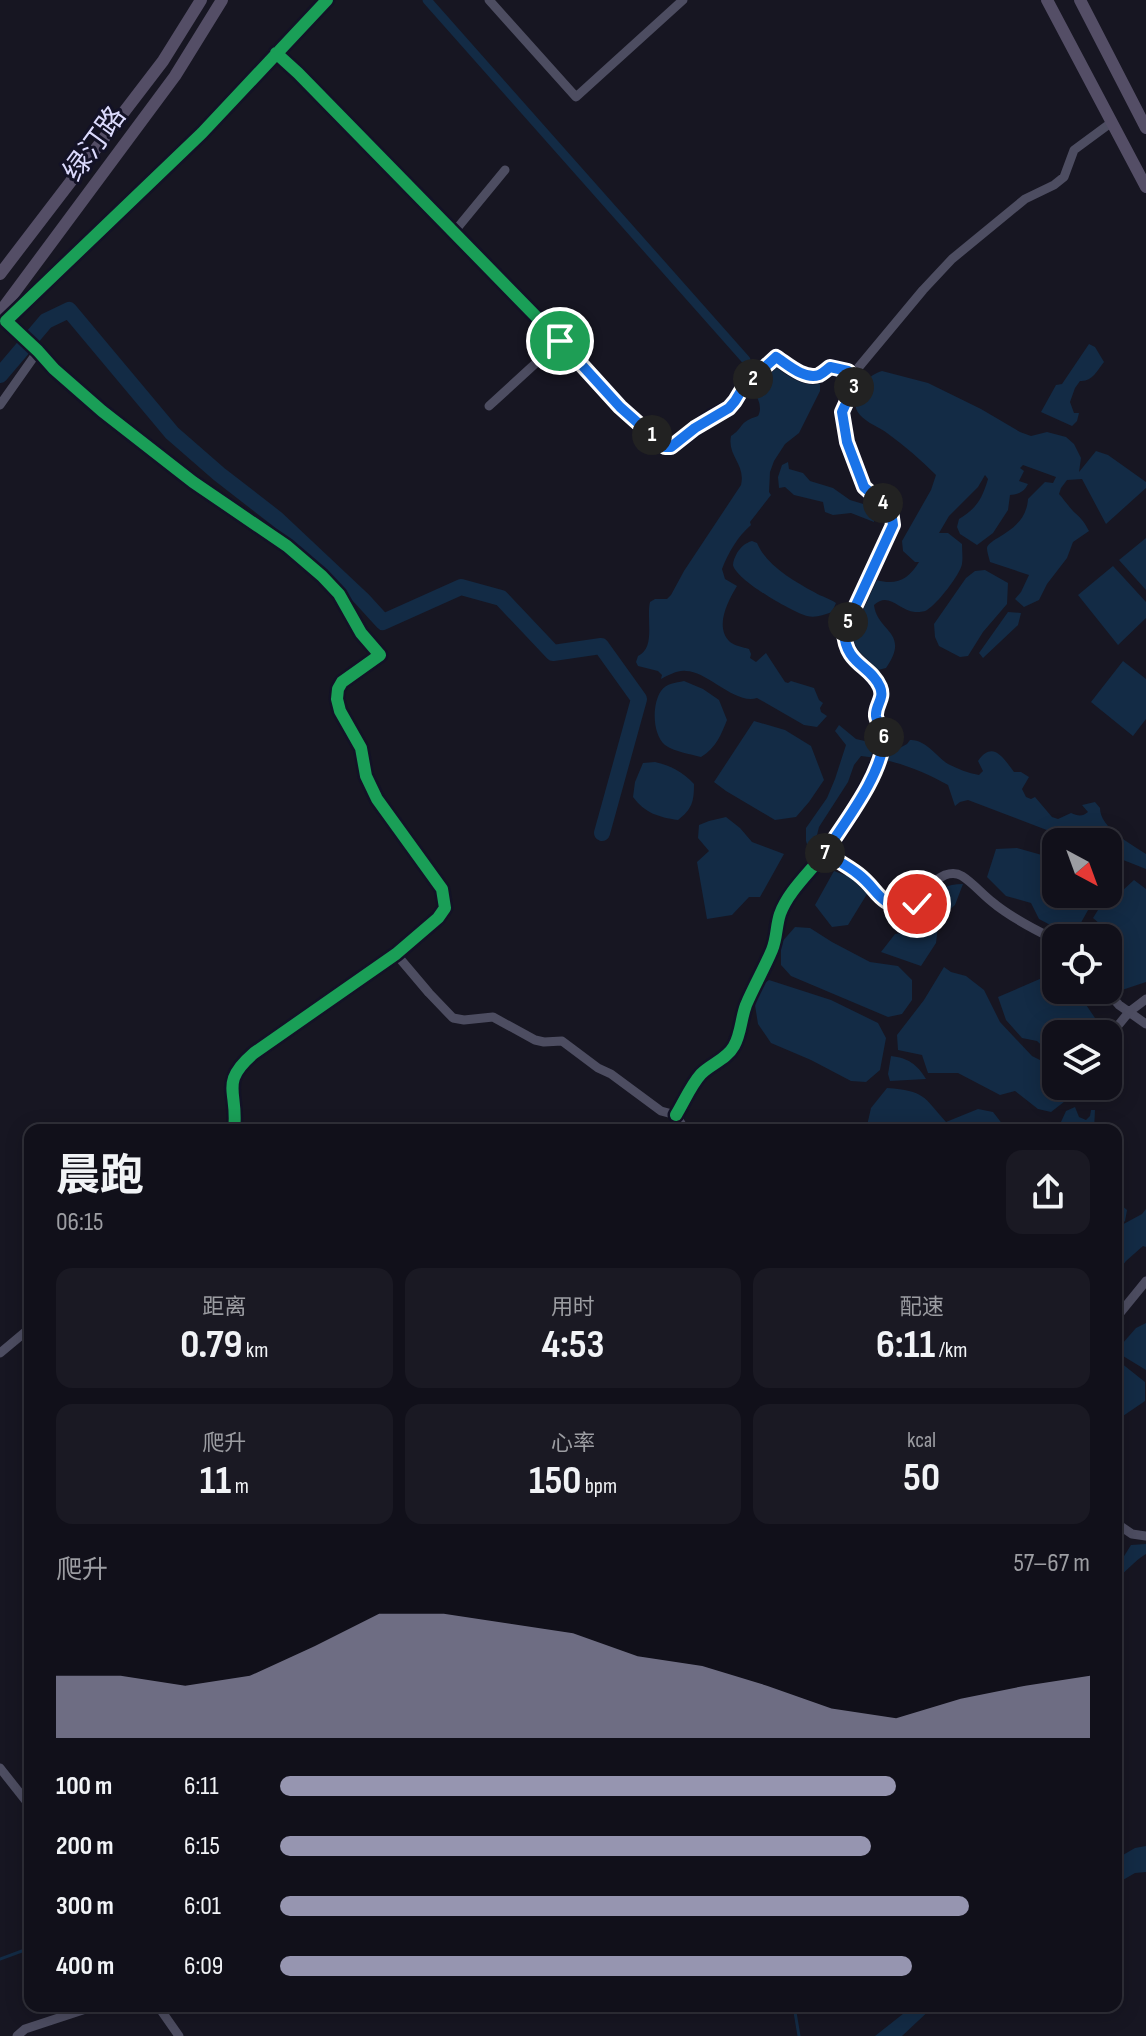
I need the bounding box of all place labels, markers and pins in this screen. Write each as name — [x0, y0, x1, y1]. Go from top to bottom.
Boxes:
pin — [526, 307, 594, 375]
pin: 2 — [733, 359, 773, 399]
pin: 3 — [834, 367, 874, 407]
pin: 1 — [632, 415, 672, 455]
pin: 4 — [863, 483, 903, 523]
pin: 5 — [828, 602, 868, 642]
pin: 6 — [864, 717, 904, 757]
pin: 7 — [805, 833, 845, 873]
pin — [883, 870, 951, 938]

